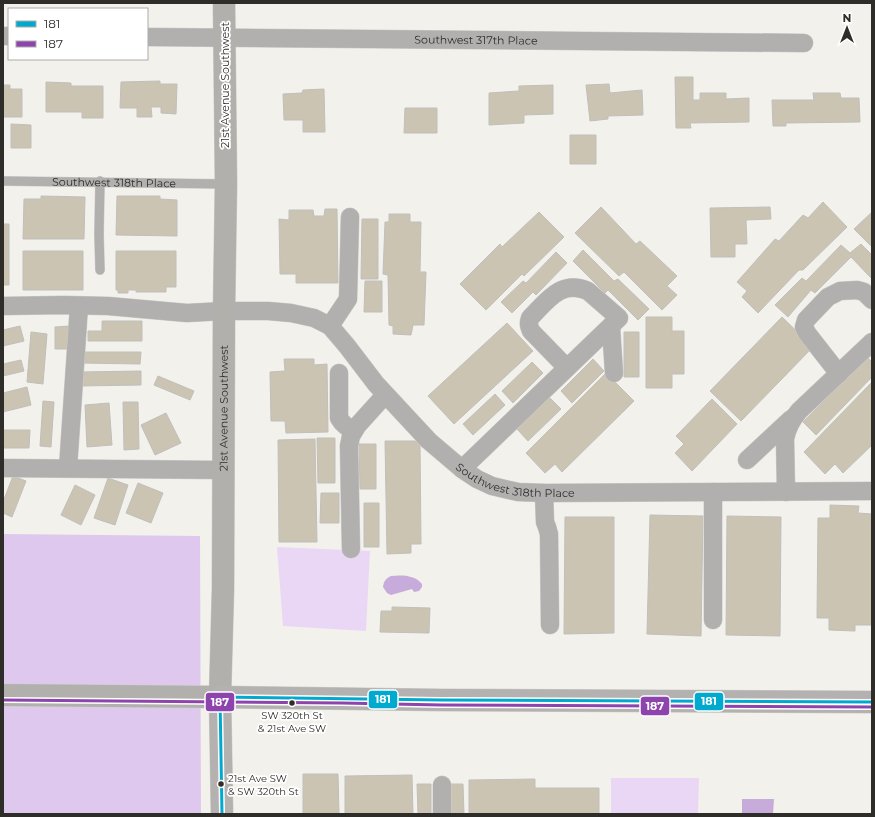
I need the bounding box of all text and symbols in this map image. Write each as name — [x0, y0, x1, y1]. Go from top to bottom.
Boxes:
legend — [8, 8, 148, 60]
north arrow — [827, 8, 867, 48]
text: N — [843, 11, 851, 25]
text: 181 — [44, 16, 60, 31]
street label: 21st Avenue Southwest — [218, 21, 232, 148]
street label: Southwest 317th Place — [414, 32, 538, 48]
text: 187 — [44, 36, 63, 51]
street label: Southwest 318th Place — [52, 175, 176, 190]
street label: 21st Avenue Southwest — [216, 344, 231, 471]
street label: Southwest 318th Place — [453, 460, 575, 500]
line badge: 181 — [368, 690, 398, 709]
line badge: 187 — [205, 692, 235, 712]
text: 181 — [375, 692, 391, 706]
line badge: 181 — [694, 692, 724, 711]
text: 181 — [701, 694, 717, 708]
text: 187 — [211, 695, 229, 709]
line badge: 187 — [640, 696, 670, 716]
marker: SW 320th St & 21st Ave SW — [287, 698, 297, 708]
text: 187 — [646, 699, 664, 713]
place label: SW 320th St & 21st Ave SW — [258, 709, 326, 735]
place label: 21st Ave SW & SW 320th St — [228, 772, 299, 798]
marker: 21st Ave SW & SW 320th St — [216, 779, 226, 789]

